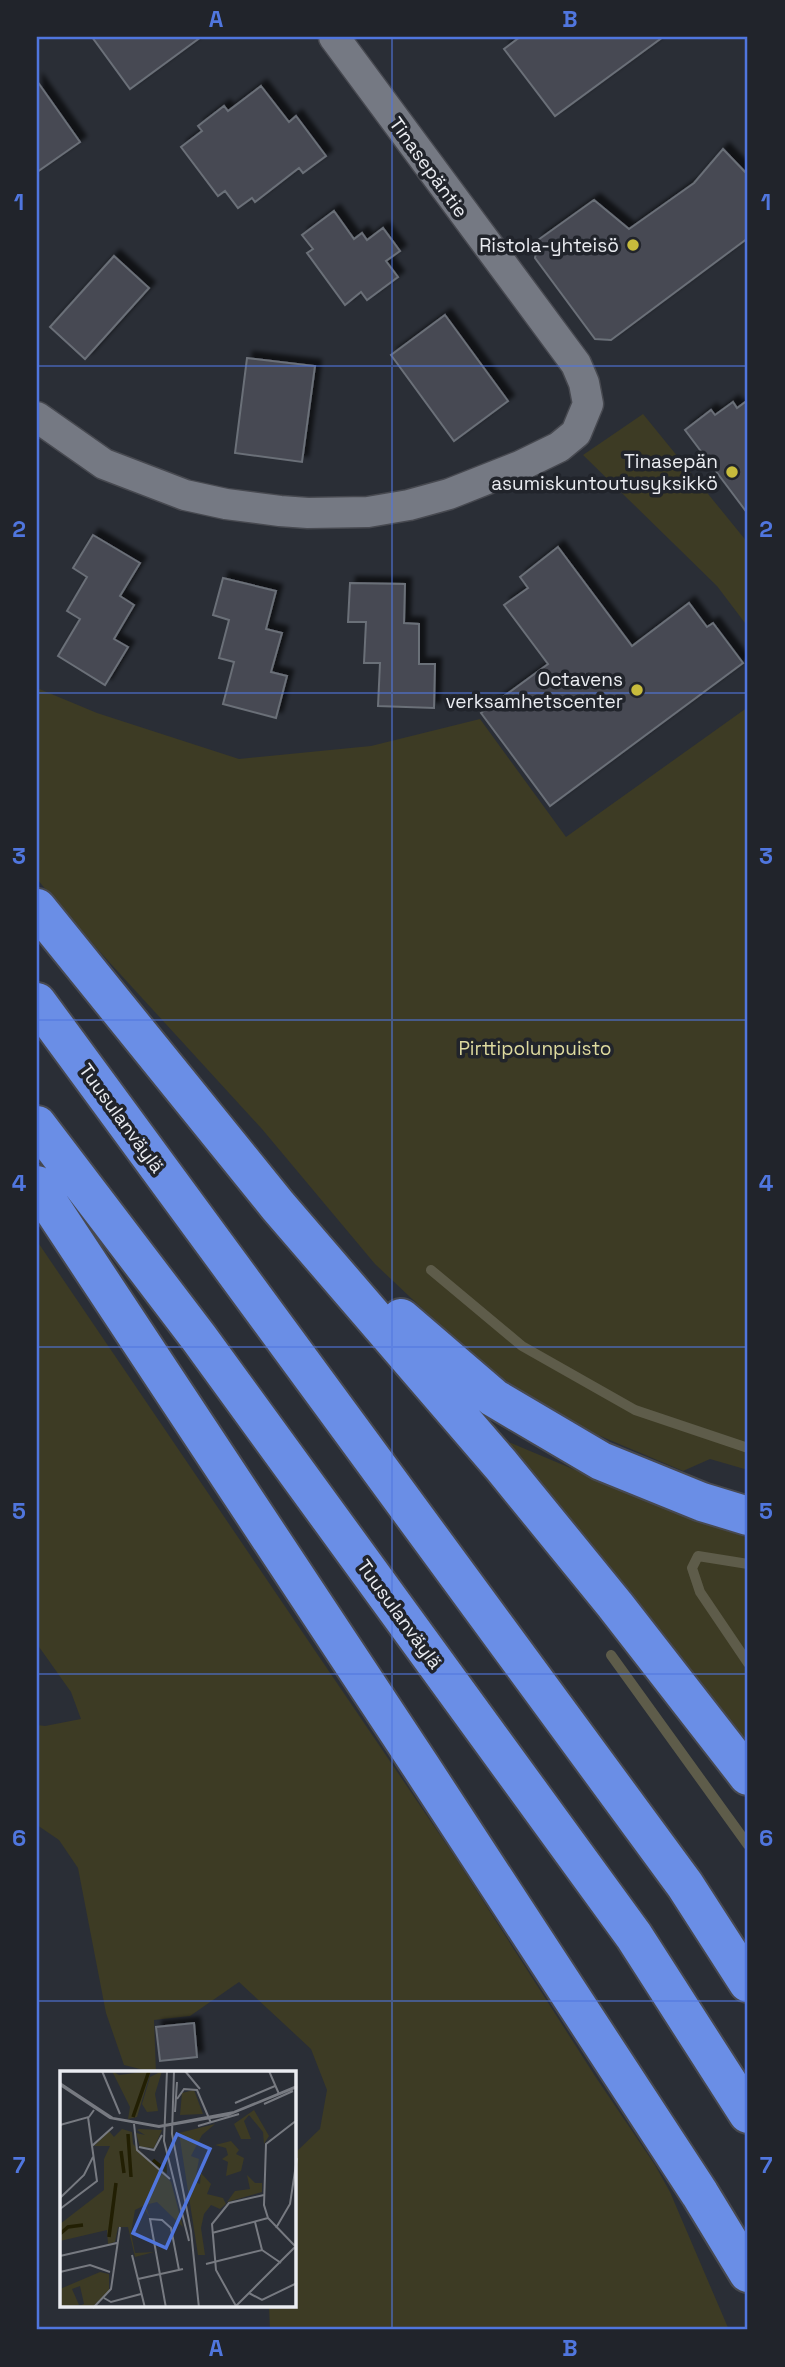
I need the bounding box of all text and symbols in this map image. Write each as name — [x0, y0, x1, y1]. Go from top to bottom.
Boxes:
text: A — [209, 4, 224, 34]
text: B — [562, 4, 578, 34]
street label: Tinasepäntie — [384, 112, 474, 223]
text: 1 — [14, 187, 24, 217]
text: 1 — [761, 187, 771, 217]
place label: Ristola-yhteisö — [479, 233, 619, 258]
marker: Ristola-yhteisö — [625, 237, 641, 253]
place label: Tinasepän asumiskuntoutusyksikkö — [491, 449, 718, 496]
marker: Tinasepän asumiskuntoutusyksikkö — [724, 464, 740, 480]
text: 2 — [12, 514, 26, 544]
text: 2 — [759, 514, 773, 544]
place label: Octavens verksamhetscenter — [445, 667, 623, 714]
marker: Octavens verksamhetscenter — [629, 682, 645, 698]
text: 3 — [12, 841, 26, 871]
text: 3 — [759, 841, 773, 871]
park label: Pirttipolunpuisto — [458, 1036, 612, 1061]
street label: Tuusulanväylä — [73, 1059, 170, 1178]
text: 4 — [12, 1168, 27, 1198]
text: 4 — [759, 1168, 774, 1198]
text: 5 — [12, 1496, 26, 1526]
text: 5 — [759, 1496, 773, 1526]
street label: Tuusulanväylä — [351, 1555, 448, 1674]
text: 6 — [12, 1823, 26, 1853]
text: 6 — [759, 1823, 773, 1853]
inset map — [60, 2071, 296, 2308]
text: 7 — [13, 2150, 26, 2180]
text: 7 — [760, 2150, 773, 2180]
text: A — [209, 2333, 224, 2363]
text: B — [562, 2333, 578, 2363]

